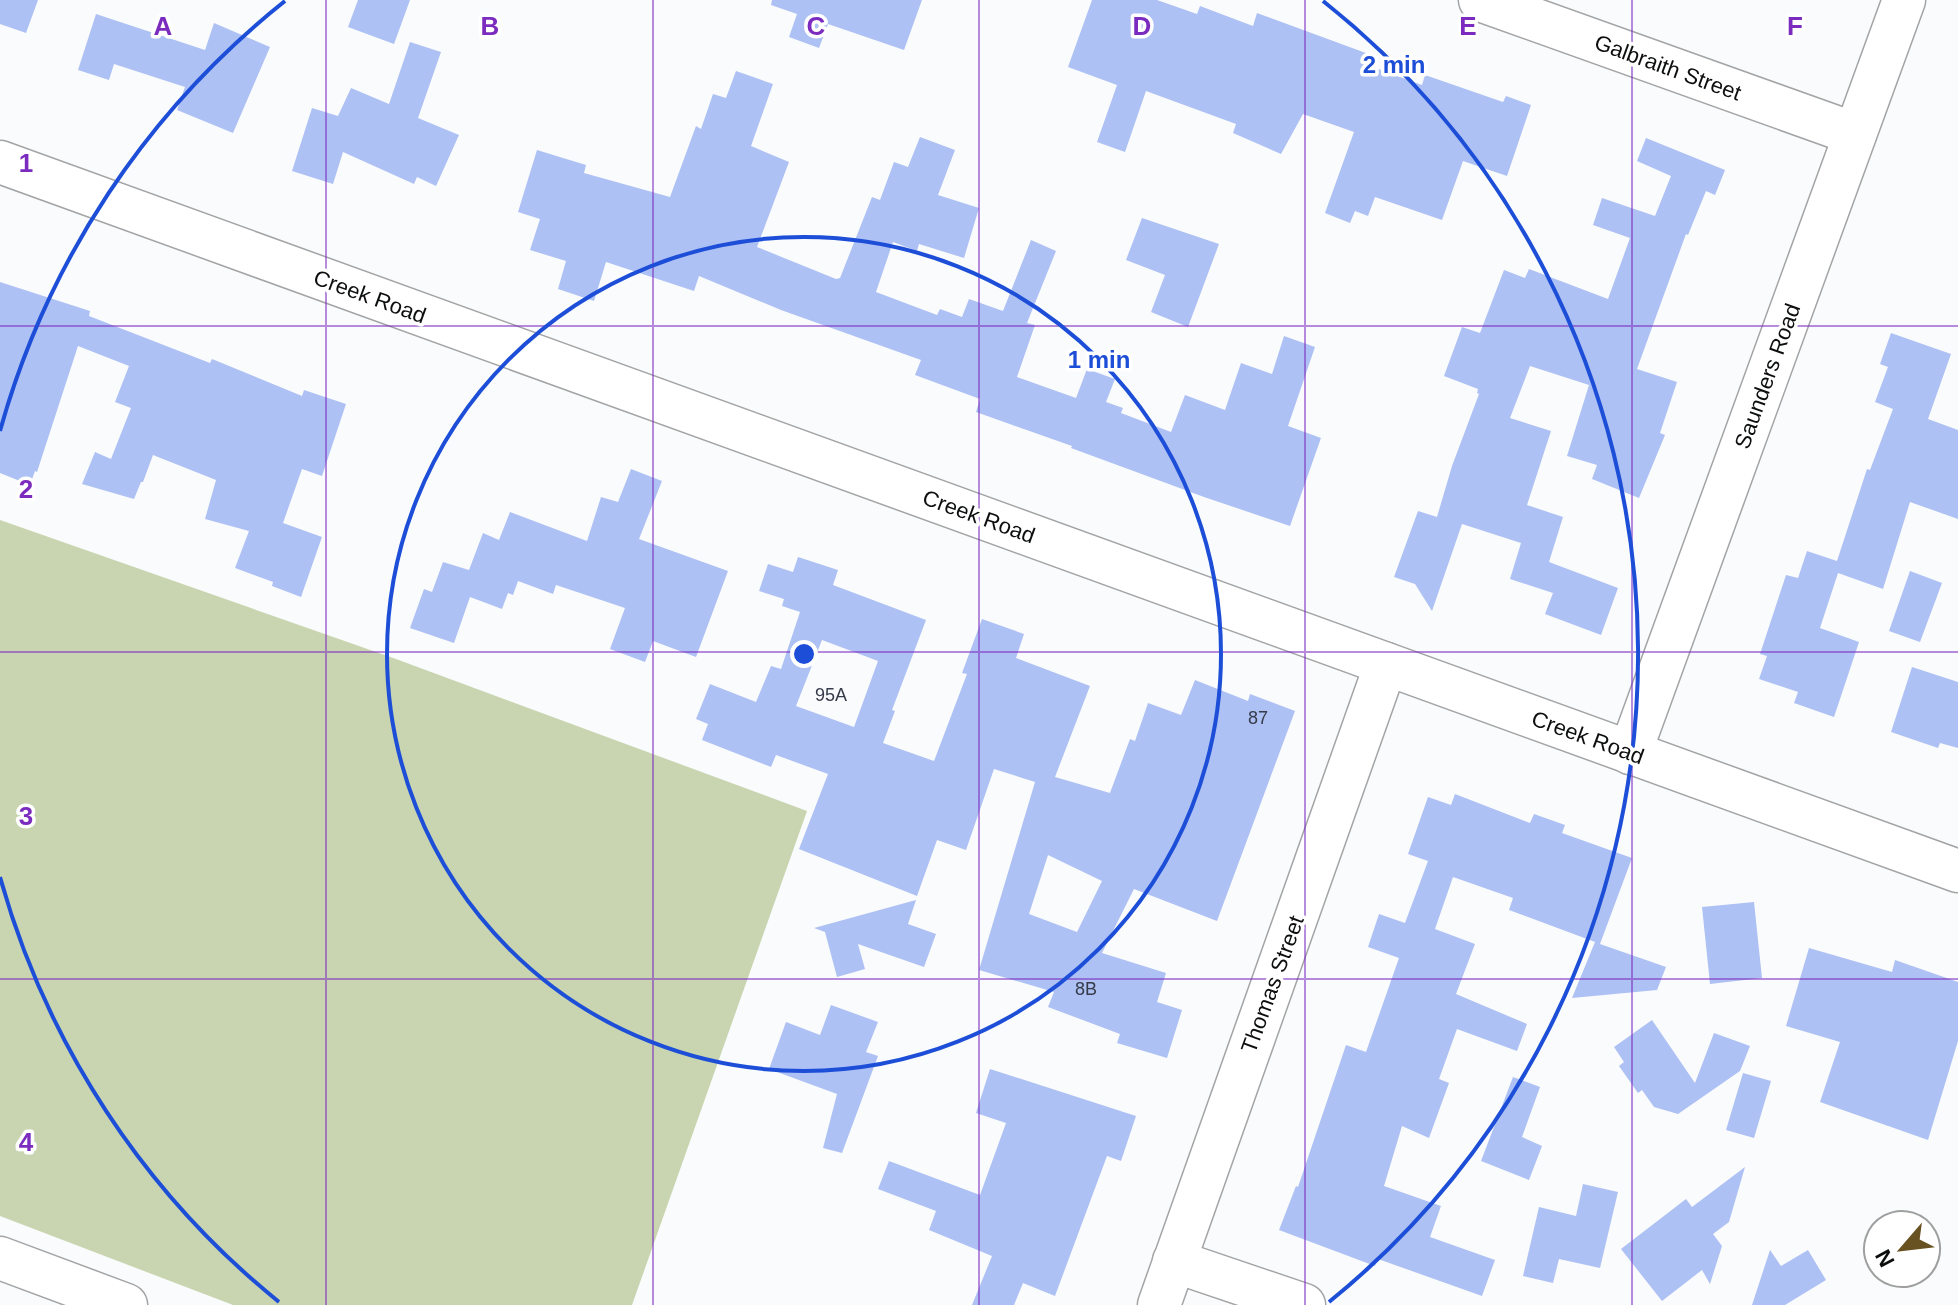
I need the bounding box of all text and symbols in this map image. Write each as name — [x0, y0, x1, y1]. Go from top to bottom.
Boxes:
text: A — [154, 11, 173, 41]
text: B — [481, 11, 499, 41]
text: C — [807, 11, 826, 41]
text: D — [1133, 11, 1151, 41]
text: E — [1459, 11, 1477, 41]
text: F — [1787, 11, 1803, 41]
street label: Galbraith Street — [1591, 29, 1744, 106]
text: 2 min — [1363, 51, 1425, 78]
text: 1 — [19, 148, 33, 178]
street label: Creek Road — [310, 265, 429, 328]
street label: Saunders Road — [1730, 300, 1805, 452]
text: 1 min — [1068, 346, 1130, 373]
text: 2 — [19, 474, 33, 504]
street label: Creek Road — [919, 485, 1038, 548]
centre of rings — [790, 640, 818, 668]
house number: 95A — [815, 685, 847, 705]
street label: Creek Road — [1528, 706, 1647, 769]
house number: 87 — [1248, 708, 1268, 728]
text: 3 — [19, 801, 33, 831]
street label: Thomas Street — [1236, 912, 1309, 1056]
house number: 8B — [1075, 979, 1097, 999]
text: 4 — [19, 1127, 34, 1157]
north arrow — [1862, 1209, 1942, 1289]
text: N — [1870, 1245, 1900, 1271]

